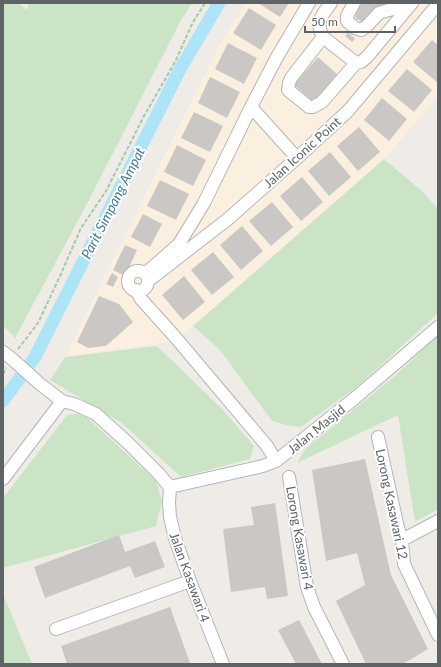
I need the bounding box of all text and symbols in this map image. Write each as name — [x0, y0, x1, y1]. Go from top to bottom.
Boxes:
scale bar — [305, 8, 395, 34]
text: 50 m — [311, 14, 338, 29]
street label: Jalan Iconic Point — [260, 113, 344, 191]
water label: Parit Simpang Ampat — [77, 144, 148, 261]
street label: Jalan Masjid — [284, 401, 348, 457]
street label: Lorong Kasawari 12 — [372, 447, 412, 561]
street label: Lorong Kasawari 4 — [283, 485, 317, 592]
street label: Jalan Kasawari 4 — [166, 530, 214, 624]

